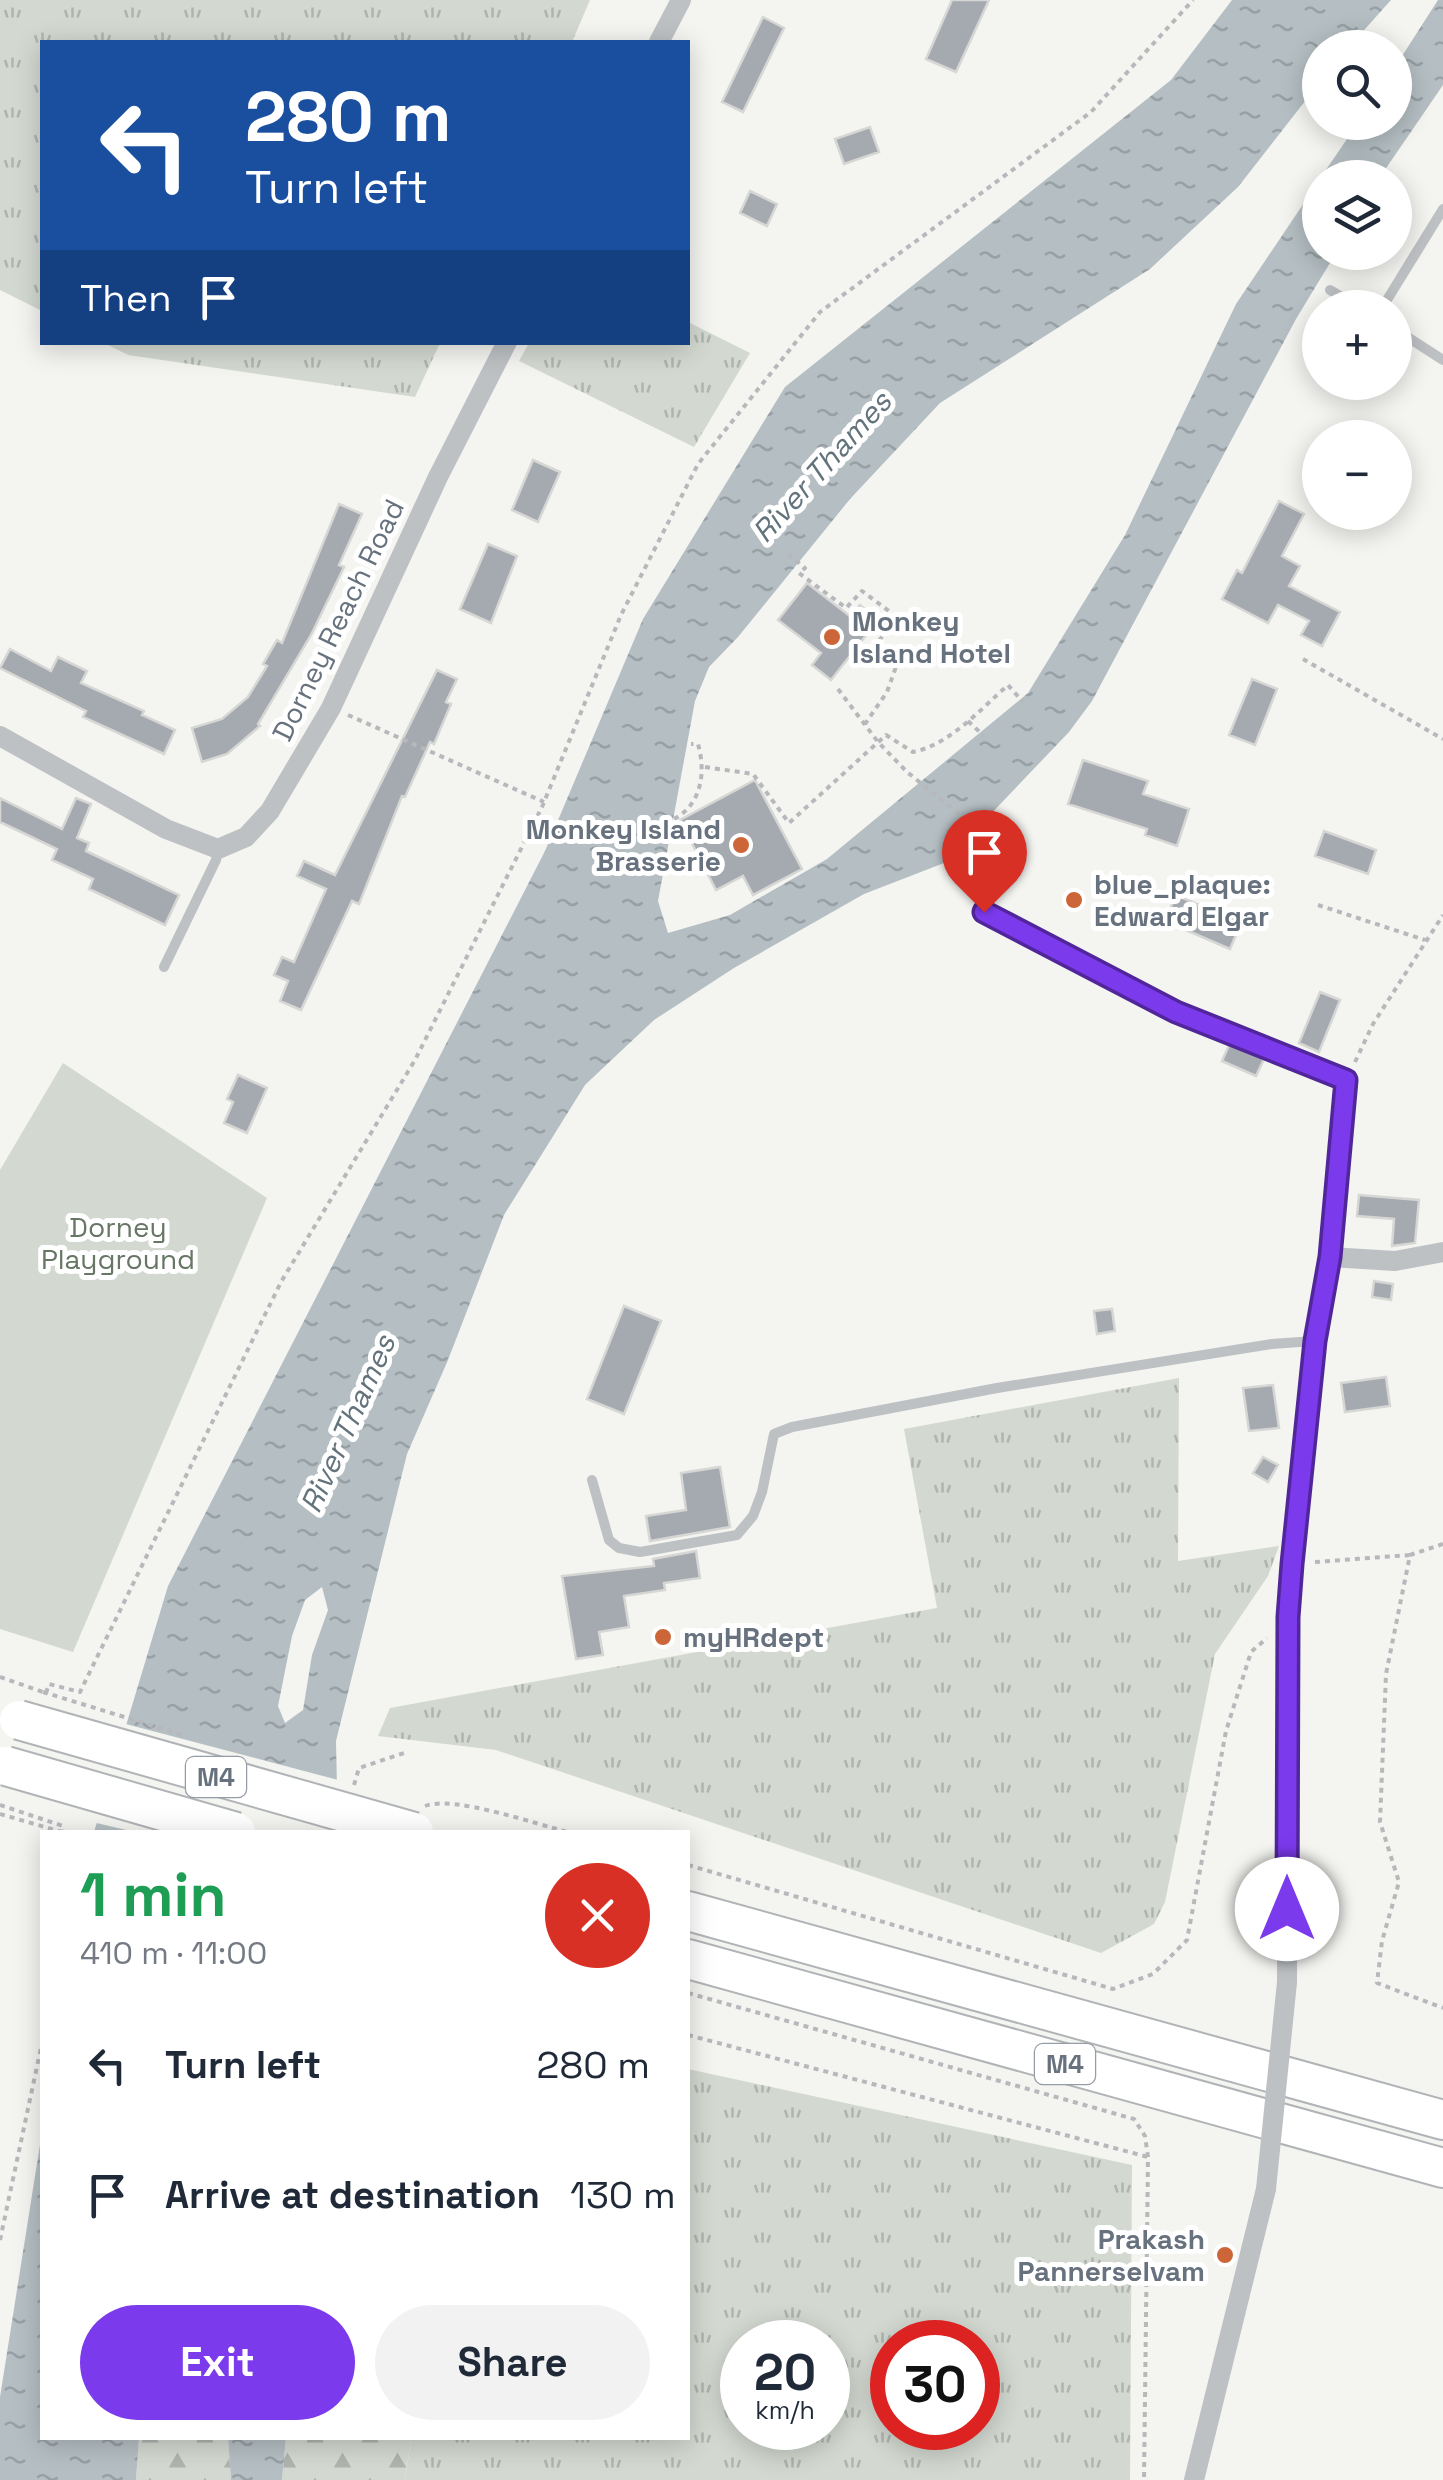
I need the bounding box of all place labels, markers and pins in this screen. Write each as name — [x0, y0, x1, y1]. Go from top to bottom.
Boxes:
place label: Monkey Island Hotel — [852, 603, 1011, 671]
marker: Monkey Island Hotel — [821, 626, 843, 648]
pin — [942, 810, 1027, 913]
place label: Monkey Island Brasserie — [526, 811, 721, 879]
marker: Monkey Island Brasserie — [730, 834, 752, 856]
place label: blue_plaque: Edward Elgar — [1094, 866, 1271, 934]
marker: blue_plaque: Edward Elgar — [1063, 889, 1085, 911]
place label: myHRdept — [683, 1619, 824, 1655]
marker: myHRdept — [652, 1626, 674, 1648]
place label: Prakash Pannerselvam — [1017, 2221, 1205, 2289]
marker: Prakash Pannerselvam — [1214, 2244, 1236, 2266]

